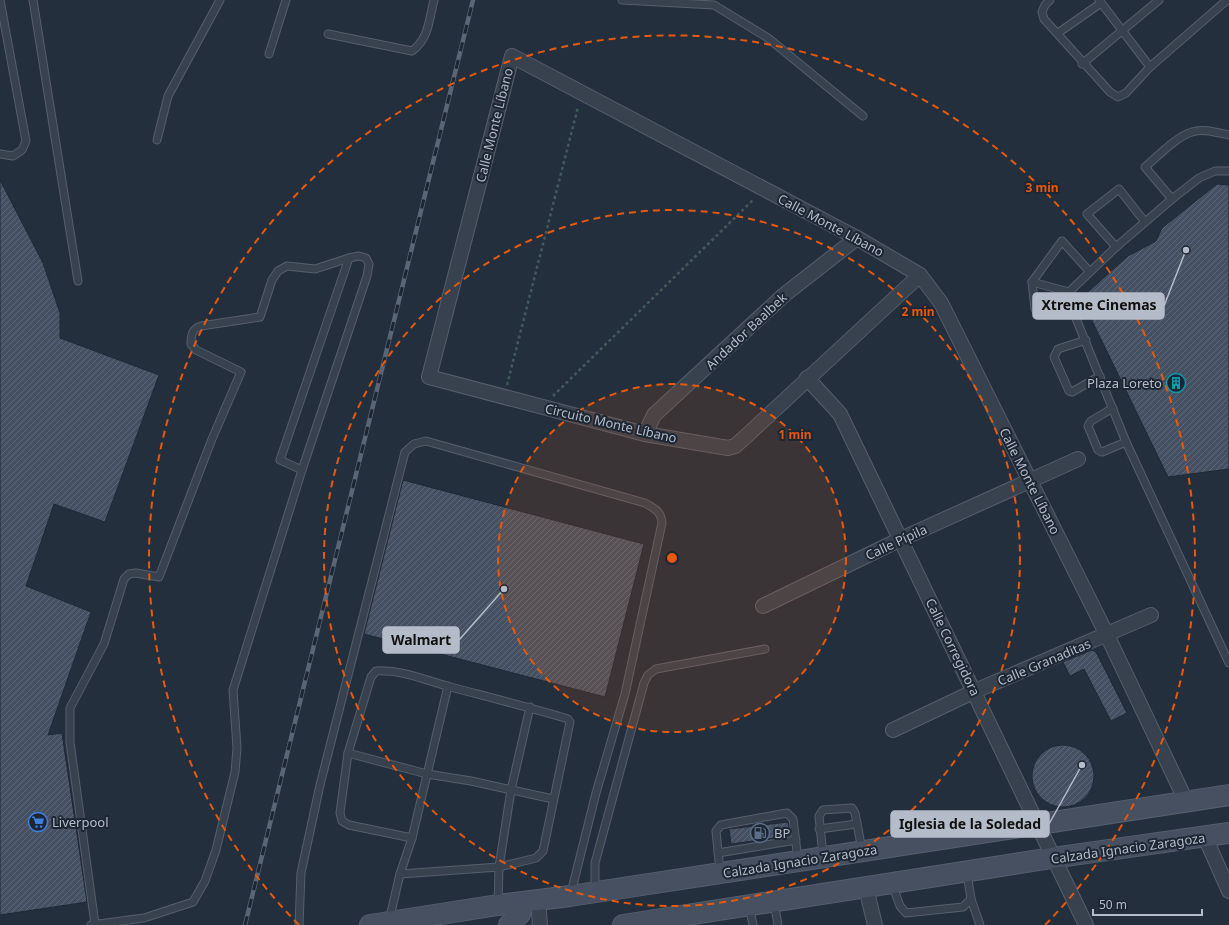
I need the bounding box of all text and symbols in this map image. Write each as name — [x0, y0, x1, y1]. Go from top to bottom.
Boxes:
street label: Calle Monte Líbano — [471, 66, 517, 184]
text: 3 min — [1025, 179, 1059, 196]
street label: Calle Monte Líbano — [775, 189, 887, 261]
street label: Andador Baalbek — [702, 289, 791, 373]
callout: Xtreme Cinemas — [1033, 293, 1164, 319]
text: Xtreme Cinemas — [1041, 295, 1157, 314]
text: 2 min — [901, 303, 935, 320]
building icon: Plaza Loreto — [1165, 372, 1187, 394]
place label: Plaza Loreto — [1087, 374, 1162, 392]
street label: Circuito Monte Líbano — [543, 399, 679, 447]
street label: Calle Monte Líbano — [995, 425, 1065, 537]
text: 1 min — [778, 426, 812, 443]
street label: Calle Pípila — [862, 520, 930, 564]
centre of rings — [665, 551, 679, 565]
street label: Calle Corregidora — [922, 595, 984, 699]
callout: Walmart — [383, 627, 459, 653]
text: Walmart — [391, 630, 451, 649]
street label: Calle Granaditas — [995, 634, 1093, 690]
supermarket icon: Liverpool — [27, 811, 49, 833]
callout: Iglesia de la Soledad — [891, 811, 1049, 837]
place label: Liverpool — [52, 813, 109, 831]
text: Iglesia de la Soledad — [899, 814, 1041, 833]
fuel station icon: BP — [749, 822, 771, 844]
place label: BP — [774, 824, 790, 842]
street label: Calzada Ignacio Zaragoza — [1050, 828, 1206, 868]
street label: Calzada Ignacio Zaragoza — [722, 840, 878, 882]
scale bar — [1093, 891, 1202, 917]
text: 50 m — [1099, 896, 1127, 913]

